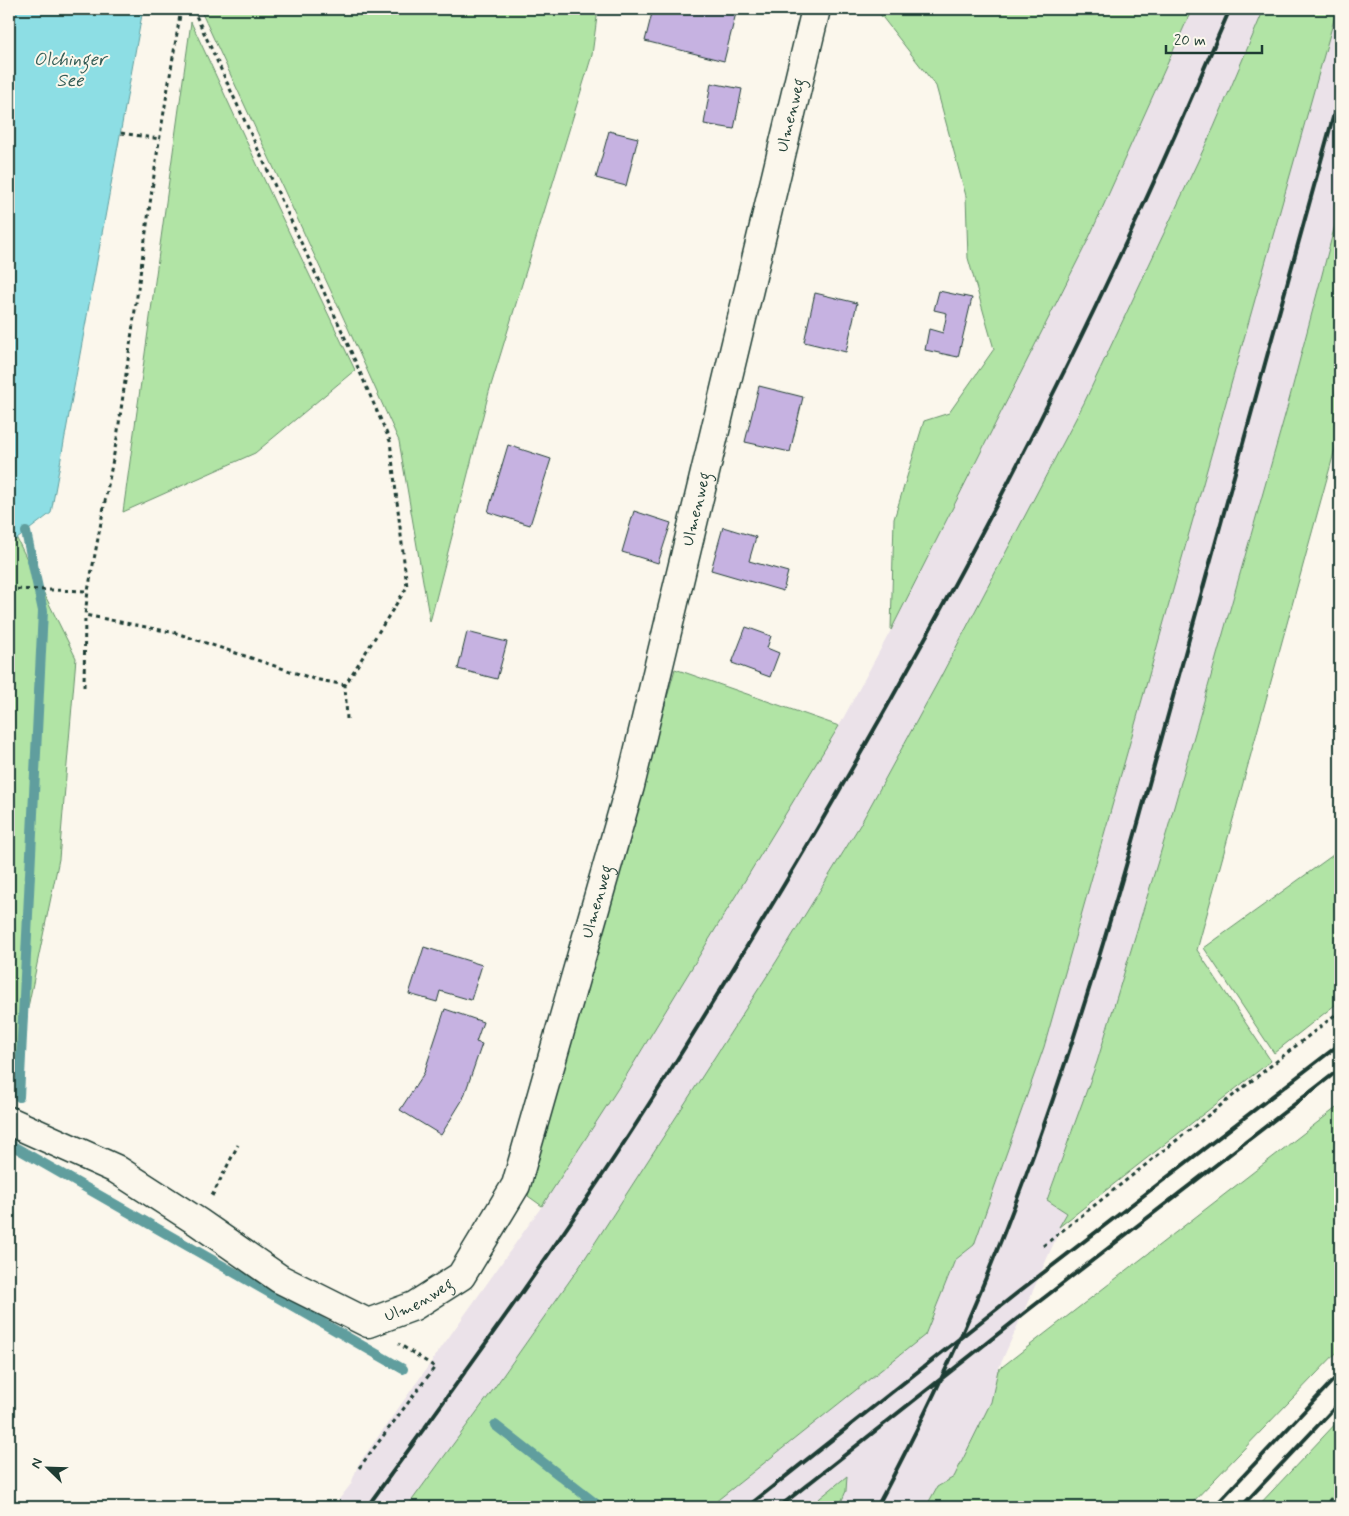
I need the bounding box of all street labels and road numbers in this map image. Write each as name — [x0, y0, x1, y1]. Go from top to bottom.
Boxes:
street label: Ulmenweg — [772, 76, 811, 154]
street label: Ulmenweg — [677, 470, 716, 548]
street label: Ulmenweg — [576, 862, 618, 941]
street label: Ulmenweg — [381, 1273, 458, 1327]

